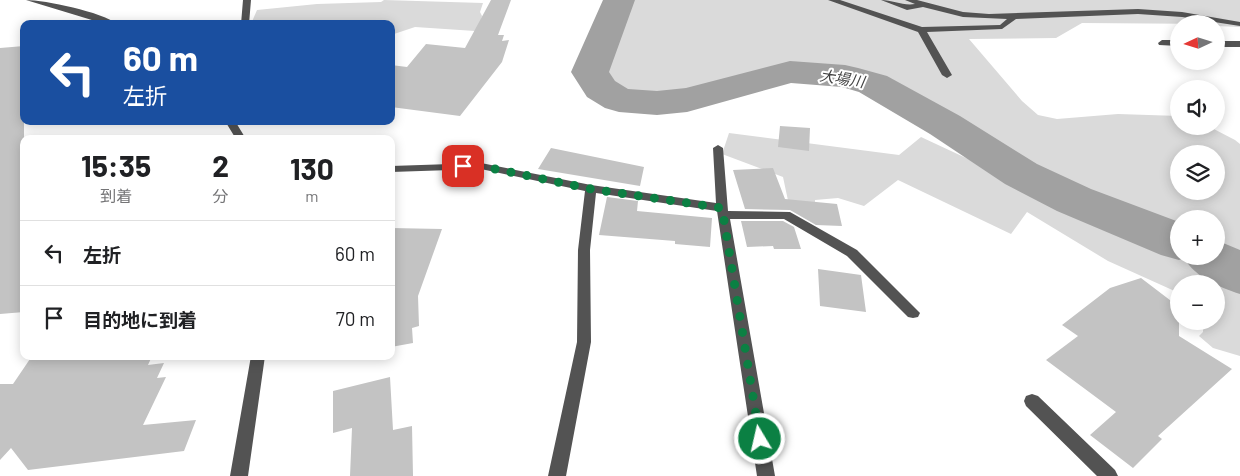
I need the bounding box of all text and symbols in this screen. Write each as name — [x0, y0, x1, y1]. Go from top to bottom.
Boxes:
north arrow — [1170, 15, 1225, 70]
map controls — [1170, 15, 1225, 330]
text: 60 m — [123, 36, 198, 78]
icon: left — [40, 40, 105, 105]
water label: 大場川 — [819, 66, 868, 91]
button: sound — [1170, 80, 1225, 135]
text: 左折 — [123, 82, 167, 108]
pin — [442, 145, 484, 187]
button: layers — [1170, 145, 1225, 200]
text: 15:35 — [81, 147, 151, 183]
text: 2 — [212, 147, 229, 183]
text: 130 — [290, 150, 334, 186]
icon: arrive — [449, 152, 477, 180]
text: 到着 — [100, 186, 132, 205]
text: 分 — [213, 186, 229, 205]
text: m — [305, 186, 319, 205]
button: + — [1170, 210, 1225, 265]
icon: left — [40, 239, 68, 267]
text: 60 m — [335, 242, 375, 265]
text: 左折 — [83, 243, 121, 266]
button: − — [1170, 275, 1225, 330]
icon: arrive — [40, 304, 68, 332]
text: 70 m — [336, 307, 375, 330]
text: 目的地に到着 — [83, 308, 197, 331]
position arrow — [733, 412, 785, 464]

